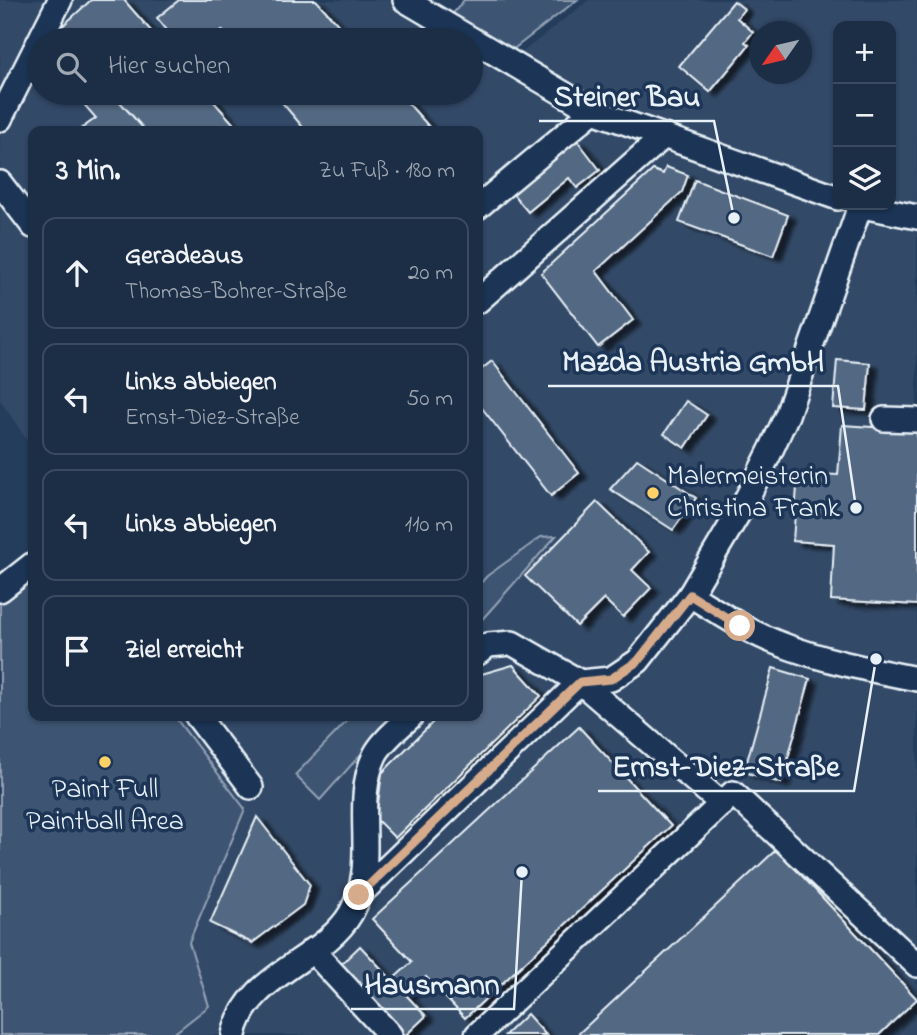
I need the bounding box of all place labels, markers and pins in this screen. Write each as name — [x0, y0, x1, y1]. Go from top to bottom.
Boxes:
callout: Steiner Bau — [539, 70, 714, 121]
callout: Mazda Austria GmbH — [548, 335, 838, 386]
place label: Malermeisterin Christina Frank — [667, 457, 841, 530]
marker: Malermeisterin Christina Frank — [645, 485, 661, 501]
callout: Ernst-Diez-Straße — [598, 740, 854, 791]
marker: Paint Full Paintball Area — [97, 754, 113, 770]
place label: Paint Full Paintball Area — [26, 770, 184, 843]
callout: Hausmann — [351, 958, 514, 1009]

